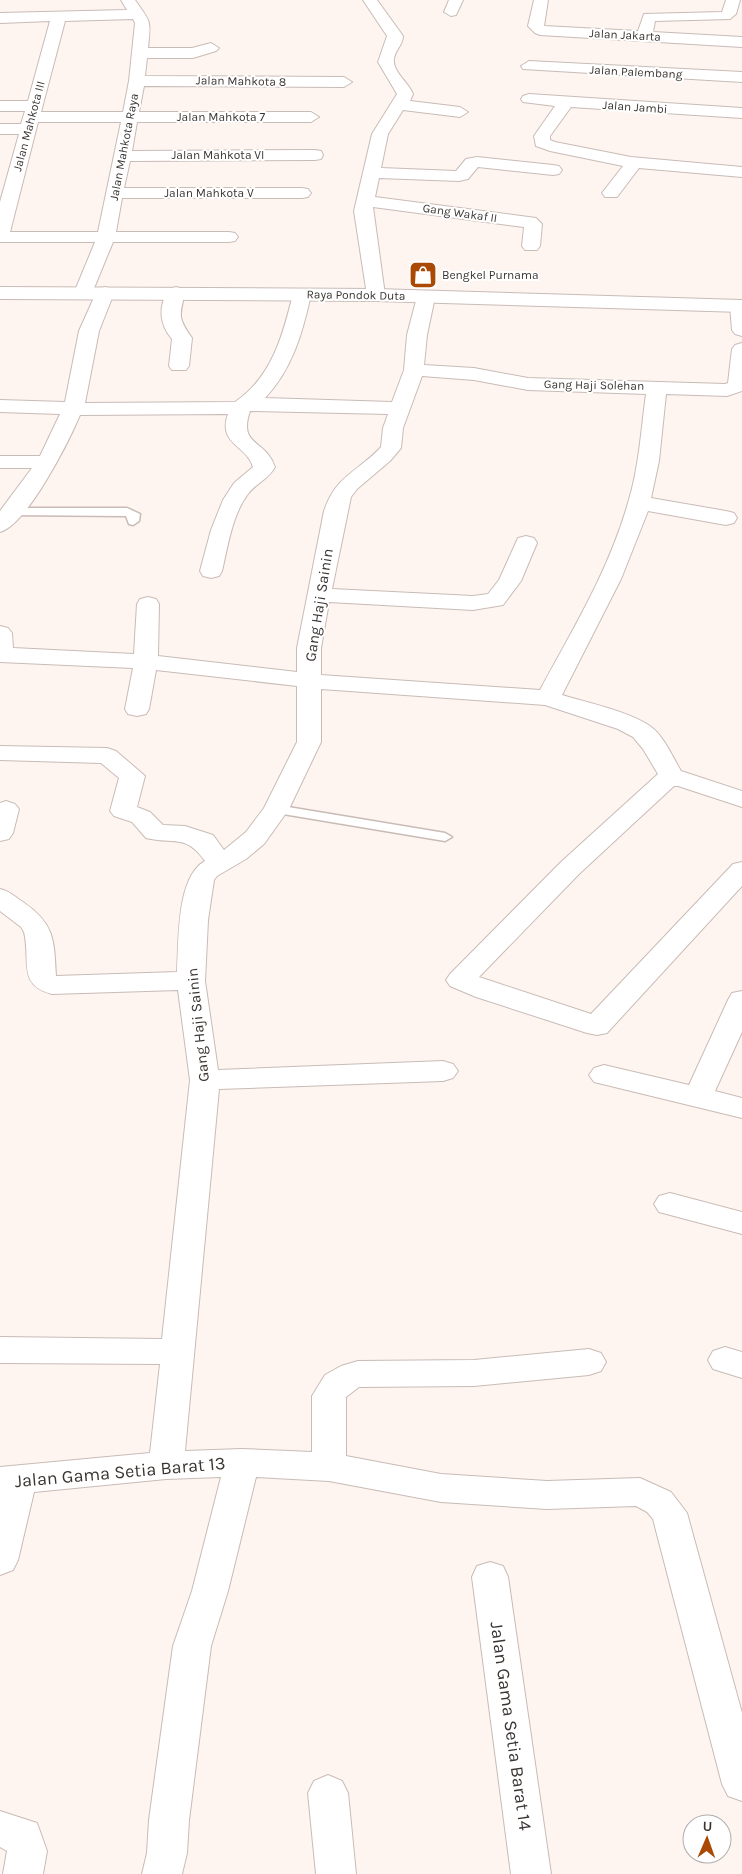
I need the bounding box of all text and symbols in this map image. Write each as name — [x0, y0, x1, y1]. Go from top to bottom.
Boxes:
street label: Jalan Jakarta — [589, 26, 661, 44]
street label: Jalan Palembang — [589, 63, 683, 81]
street label: Jalan Mahkota 8 — [196, 73, 286, 89]
street label: Jalan Mahkota III — [10, 79, 48, 173]
street label: Jalan Mahkota Raya — [107, 92, 141, 202]
street label: Jalan Jambi — [602, 98, 668, 116]
street label: Jalan Mahkota 7 — [177, 110, 266, 124]
street label: Jalan Mahkota VI — [172, 148, 264, 162]
street label: Jalan Mahkota V — [164, 186, 254, 200]
street label: Gang Wakaf II — [422, 201, 498, 225]
shop icon: Bengkel Purnama — [408, 260, 438, 290]
place label: Bengkel Purnama — [442, 268, 539, 282]
street label: Raya Pondok Duta — [306, 287, 406, 303]
street label: Gang Haji Solehan — [544, 377, 644, 393]
street label: Gang Haji Sainin — [301, 547, 337, 663]
street label: Gang Haji Sainin — [183, 967, 213, 1083]
street label: Jalan Gama Setia Barat 13 — [14, 1452, 226, 1492]
street label: Jalan Gama Setia Barat 14 — [485, 1620, 537, 1832]
north arrow — [682, 1814, 732, 1864]
text: U — [702, 1818, 713, 1835]

